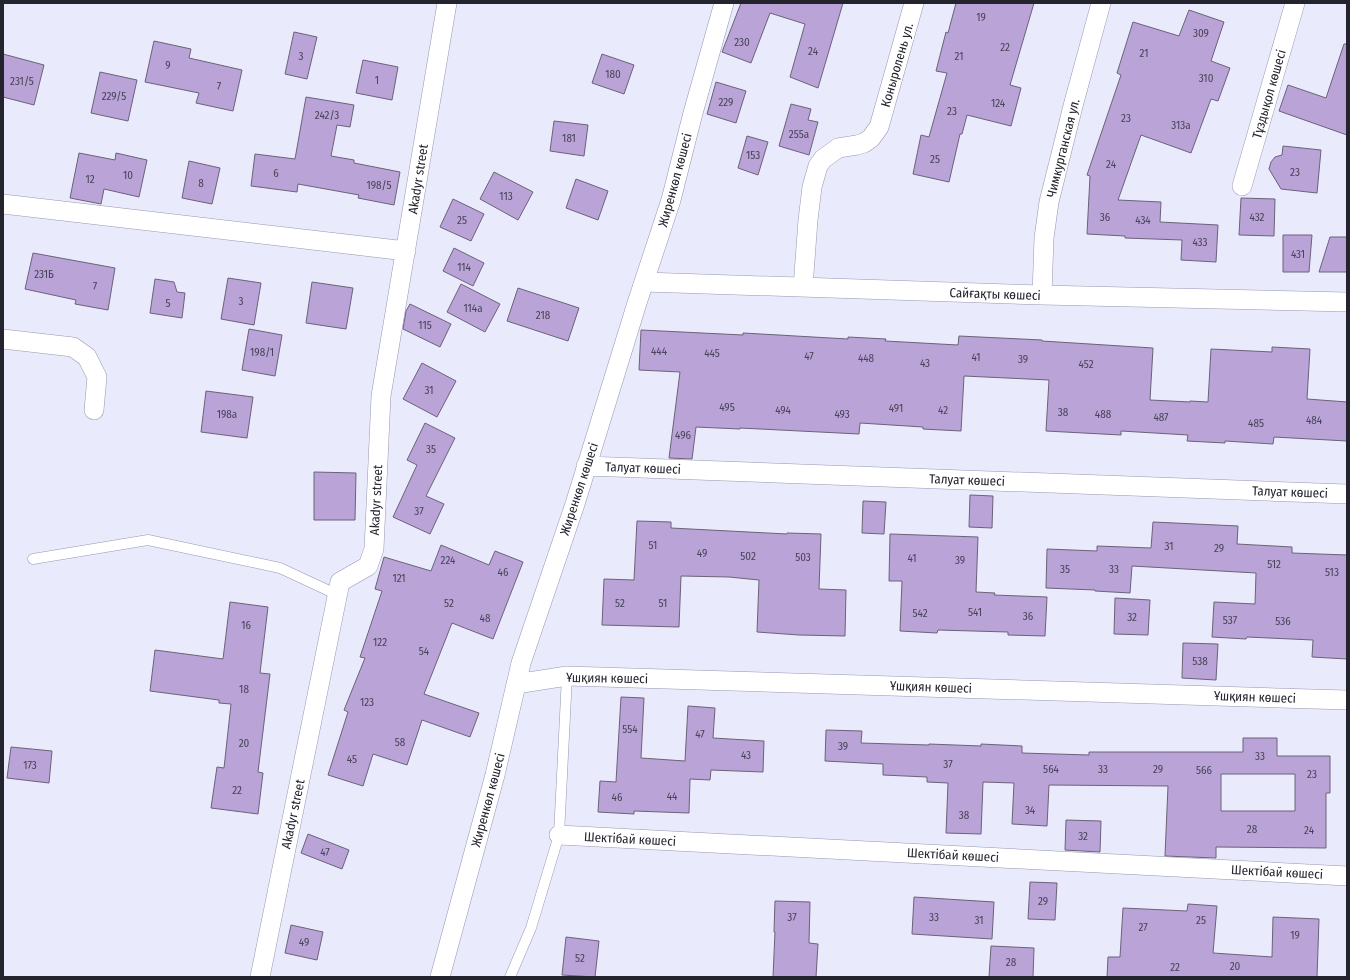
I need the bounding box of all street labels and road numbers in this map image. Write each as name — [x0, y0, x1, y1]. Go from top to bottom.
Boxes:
street label: Коныролень ул. — [878, 21, 916, 109]
street label: Тұздықол көшесі — [1249, 48, 1289, 140]
street label: Чимкурганская ул. — [1043, 97, 1083, 199]
street label: Жиренкөл көшесі — [655, 131, 695, 229]
street label: Akadyr street — [405, 142, 431, 215]
street label: Сайғақты көшесі — [949, 285, 1041, 303]
street label: Жиренкөл көшесі — [557, 441, 601, 537]
street label: Талуат көшесі — [605, 459, 681, 477]
street label: Akadyr street — [367, 464, 385, 536]
street label: Талуат көшесі — [929, 471, 1005, 489]
street label: Талуат көшесі — [1252, 483, 1328, 501]
street label: Ұшқиян көшесі — [566, 670, 648, 686]
street label: Ұшқиян көшесі — [890, 678, 972, 696]
street label: Ұшқиян көшесі — [1214, 688, 1296, 706]
street label: Жиренкөл көшесі — [468, 751, 508, 849]
street label: Akadyr street — [278, 777, 308, 850]
street label: Шектібай көшесі — [584, 829, 676, 849]
street label: Шектібай көшесі — [907, 845, 999, 865]
street label: Шектібай көшесі — [1231, 862, 1323, 882]

